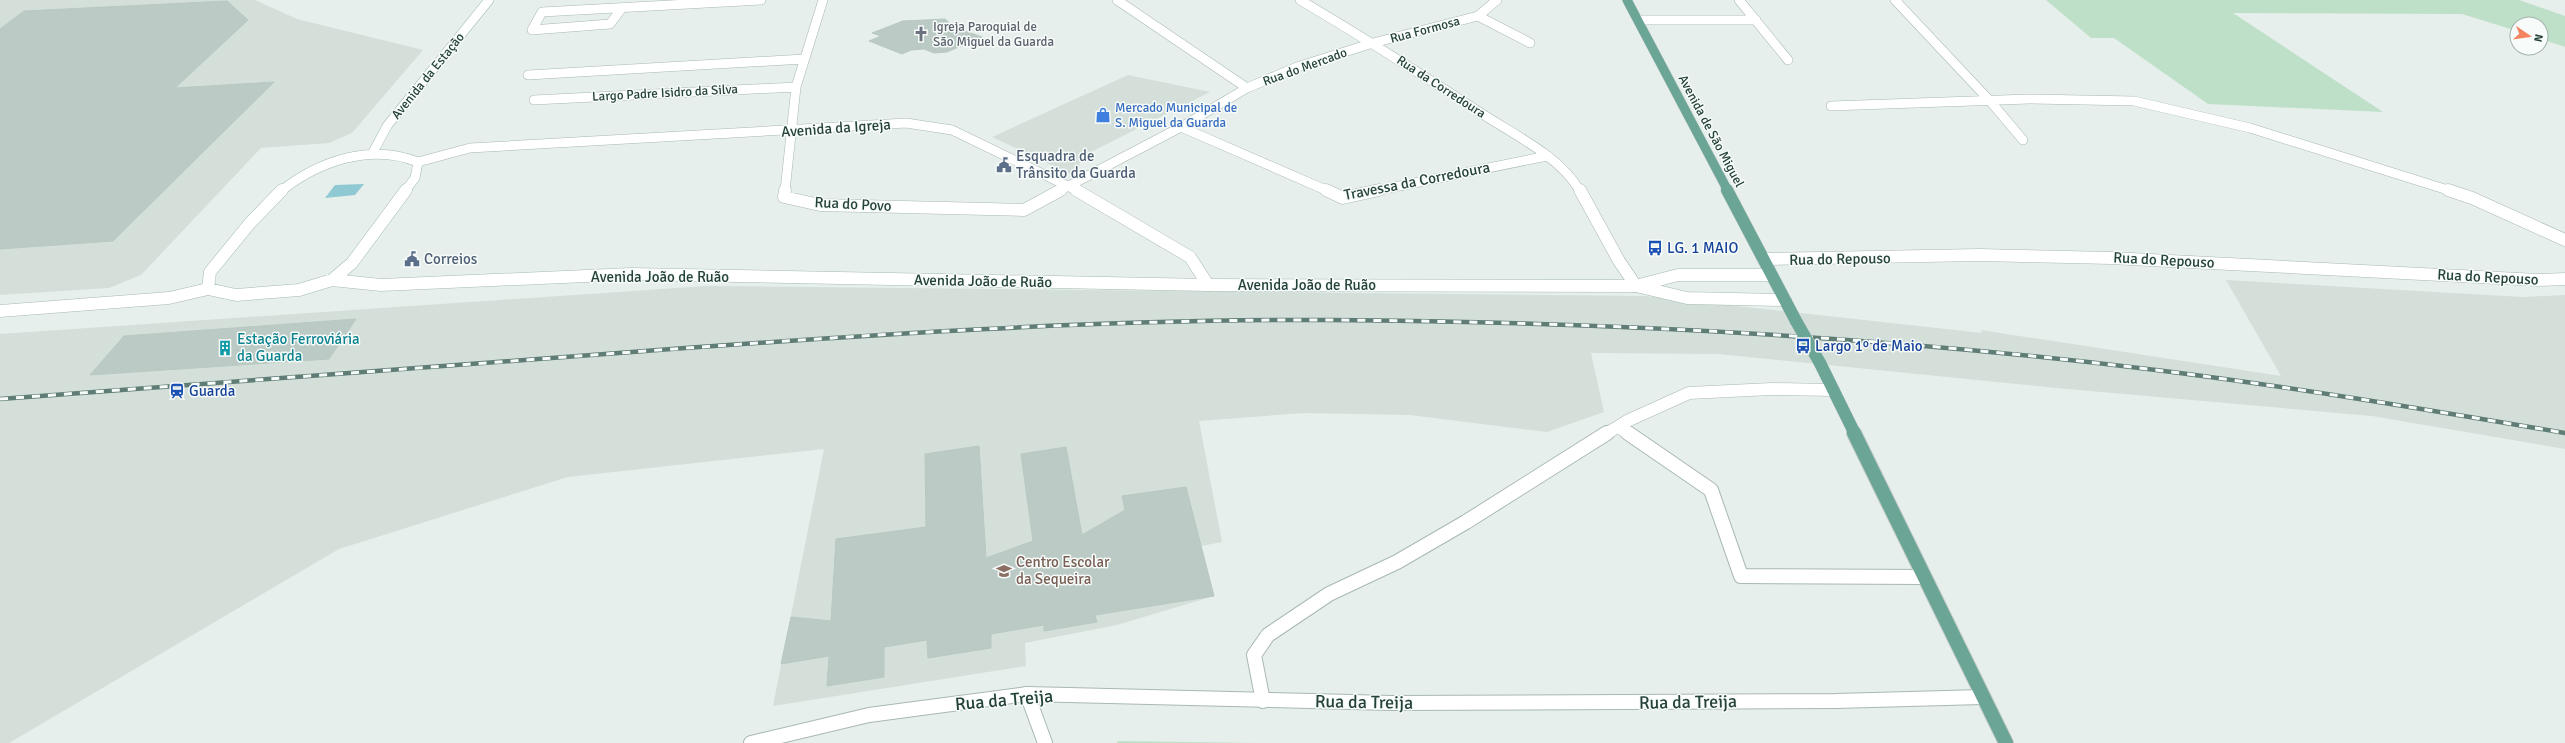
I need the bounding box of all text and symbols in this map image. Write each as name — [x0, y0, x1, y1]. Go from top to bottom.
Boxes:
street label: Rua Formosa — [1388, 13, 1462, 47]
north arrow — [2509, 16, 2549, 56]
place label: Igreja Paroquial de São Miguel da Guarda — [933, 19, 1054, 50]
church icon: Igreja Paroquial de São Miguel da Guarda — [912, 25, 930, 43]
street label: Avenida da Estação — [388, 29, 468, 123]
text: N — [2531, 33, 2545, 43]
street label: Rua do Mercado — [1261, 44, 1350, 90]
street label: Rua da Corredoura — [1394, 52, 1488, 122]
street label: Avenida de São Miguel — [1675, 72, 1747, 190]
street label: Largo Padre Isidro da Silva — [592, 81, 738, 105]
place label: Mercado Municipal de S. Miguel da Guarda — [1115, 100, 1237, 131]
shop icon: Mercado Municipal de S. Miguel da Guarda — [1094, 106, 1112, 124]
street label: Avenida da Igreja — [781, 115, 891, 141]
place label: Esquadra de Trânsito da Guarda — [1016, 147, 1136, 182]
public building icon: Esquadra de Trânsito da Guarda — [995, 156, 1013, 174]
street label: Travessa da Corredoura — [1342, 158, 1492, 204]
street label: Rua do Povo — [814, 193, 892, 215]
bus stop icon: LG. 1 MAIO — [1646, 239, 1664, 257]
place label: LG. 1 MAIO — [1667, 239, 1738, 257]
street label: Rua do Repouso — [2113, 248, 2215, 272]
street label: Rua do Repouso — [1789, 249, 1891, 269]
public building icon: Correios — [403, 250, 421, 268]
place label: Correios — [424, 250, 478, 268]
street label: Rua do Repouso — [2437, 265, 2539, 289]
street label: Avenida João de Ruão — [591, 268, 729, 286]
street label: Avenida João de Ruão — [914, 271, 1053, 291]
street label: Avenida João de Ruão — [1238, 276, 1376, 294]
place label: Estação Ferroviária da Guarda — [237, 330, 360, 365]
bus stop icon: Largo 1º de Maio — [1794, 337, 1812, 355]
place label: Largo 1º de Maio — [1815, 337, 1923, 355]
building icon: Estação Ferroviária da Guarda — [216, 339, 234, 357]
station icon: Guarda — [168, 382, 186, 400]
place label: Guarda — [189, 382, 235, 400]
place label: Centro Escolar da Sequeira — [1016, 553, 1110, 588]
school or university icon: Centro Escolar da Sequeira — [995, 562, 1013, 580]
street label: Rua da Treija — [954, 685, 1054, 715]
street label: Rua da Treija — [1315, 690, 1413, 714]
street label: Rua da Treija — [1639, 690, 1737, 714]

